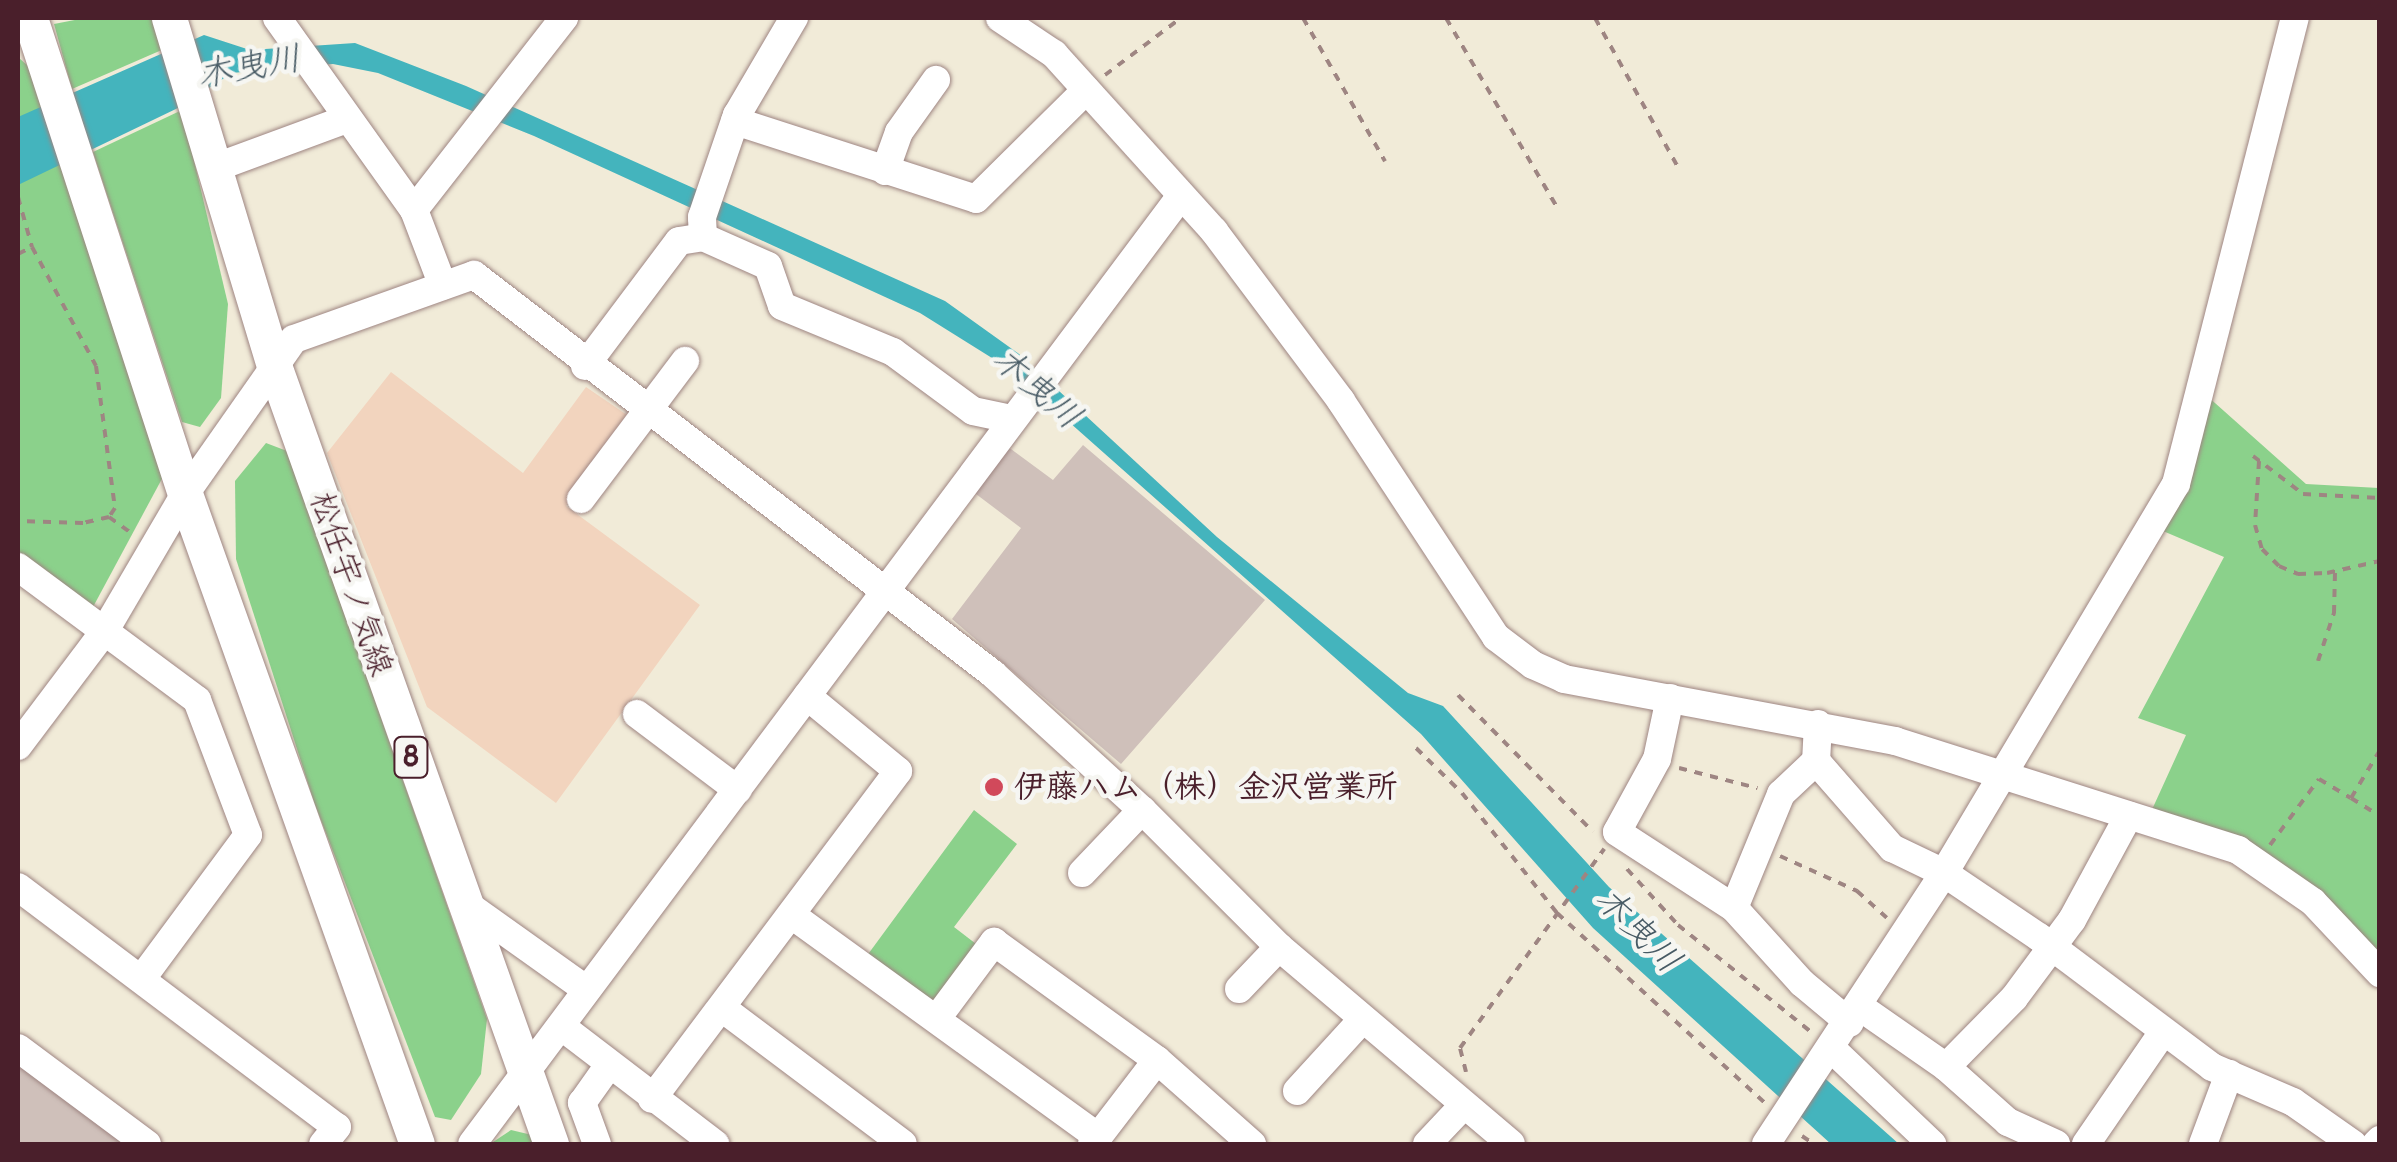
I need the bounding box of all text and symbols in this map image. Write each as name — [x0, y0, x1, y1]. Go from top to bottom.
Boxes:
water label: 木曳川 — [194, 37, 304, 97]
water label: 木曳川 — [984, 338, 1090, 438]
street label: 松任宇ノ気線 — [302, 487, 400, 681]
road number: 8 — [391, 732, 431, 782]
place label: 伊藤ハム（株）金沢営業所 — [1014, 768, 1398, 806]
marker: 伊藤ハム（株）金沢営業所 — [983, 776, 1005, 798]
water label: 木曳川 — [1586, 878, 1690, 982]

